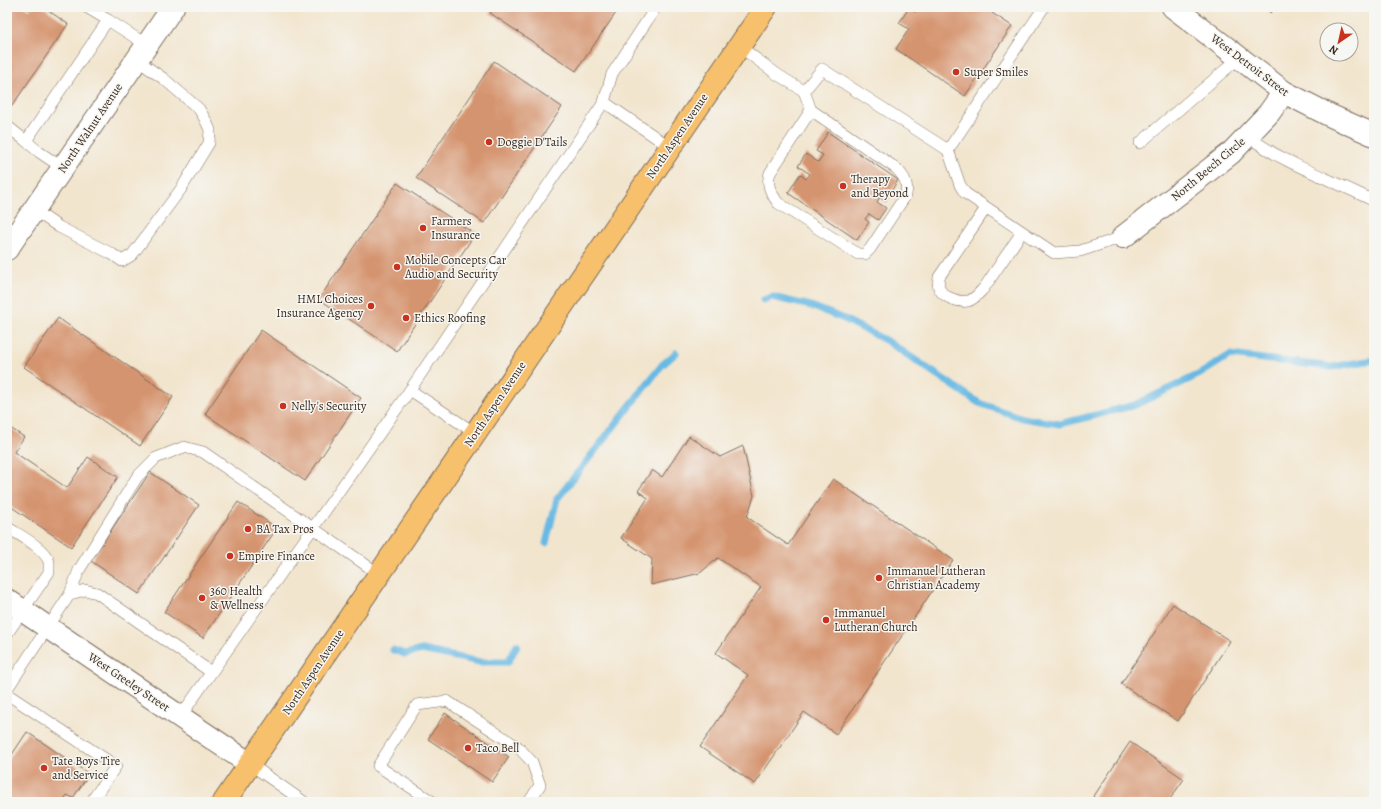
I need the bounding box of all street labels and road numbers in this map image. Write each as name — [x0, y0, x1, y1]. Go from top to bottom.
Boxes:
street label: West Detroit Street — [1207, 30, 1292, 100]
street label: North Walnut Avenue — [54, 80, 126, 176]
street label: North Aspen Avenue — [642, 90, 712, 182]
street label: North Beech Circle — [1168, 133, 1248, 205]
street label: North Aspen Avenue — [460, 358, 530, 450]
street label: North Aspen Avenue — [278, 626, 348, 718]
street label: West Greeley Street — [84, 648, 173, 715]

